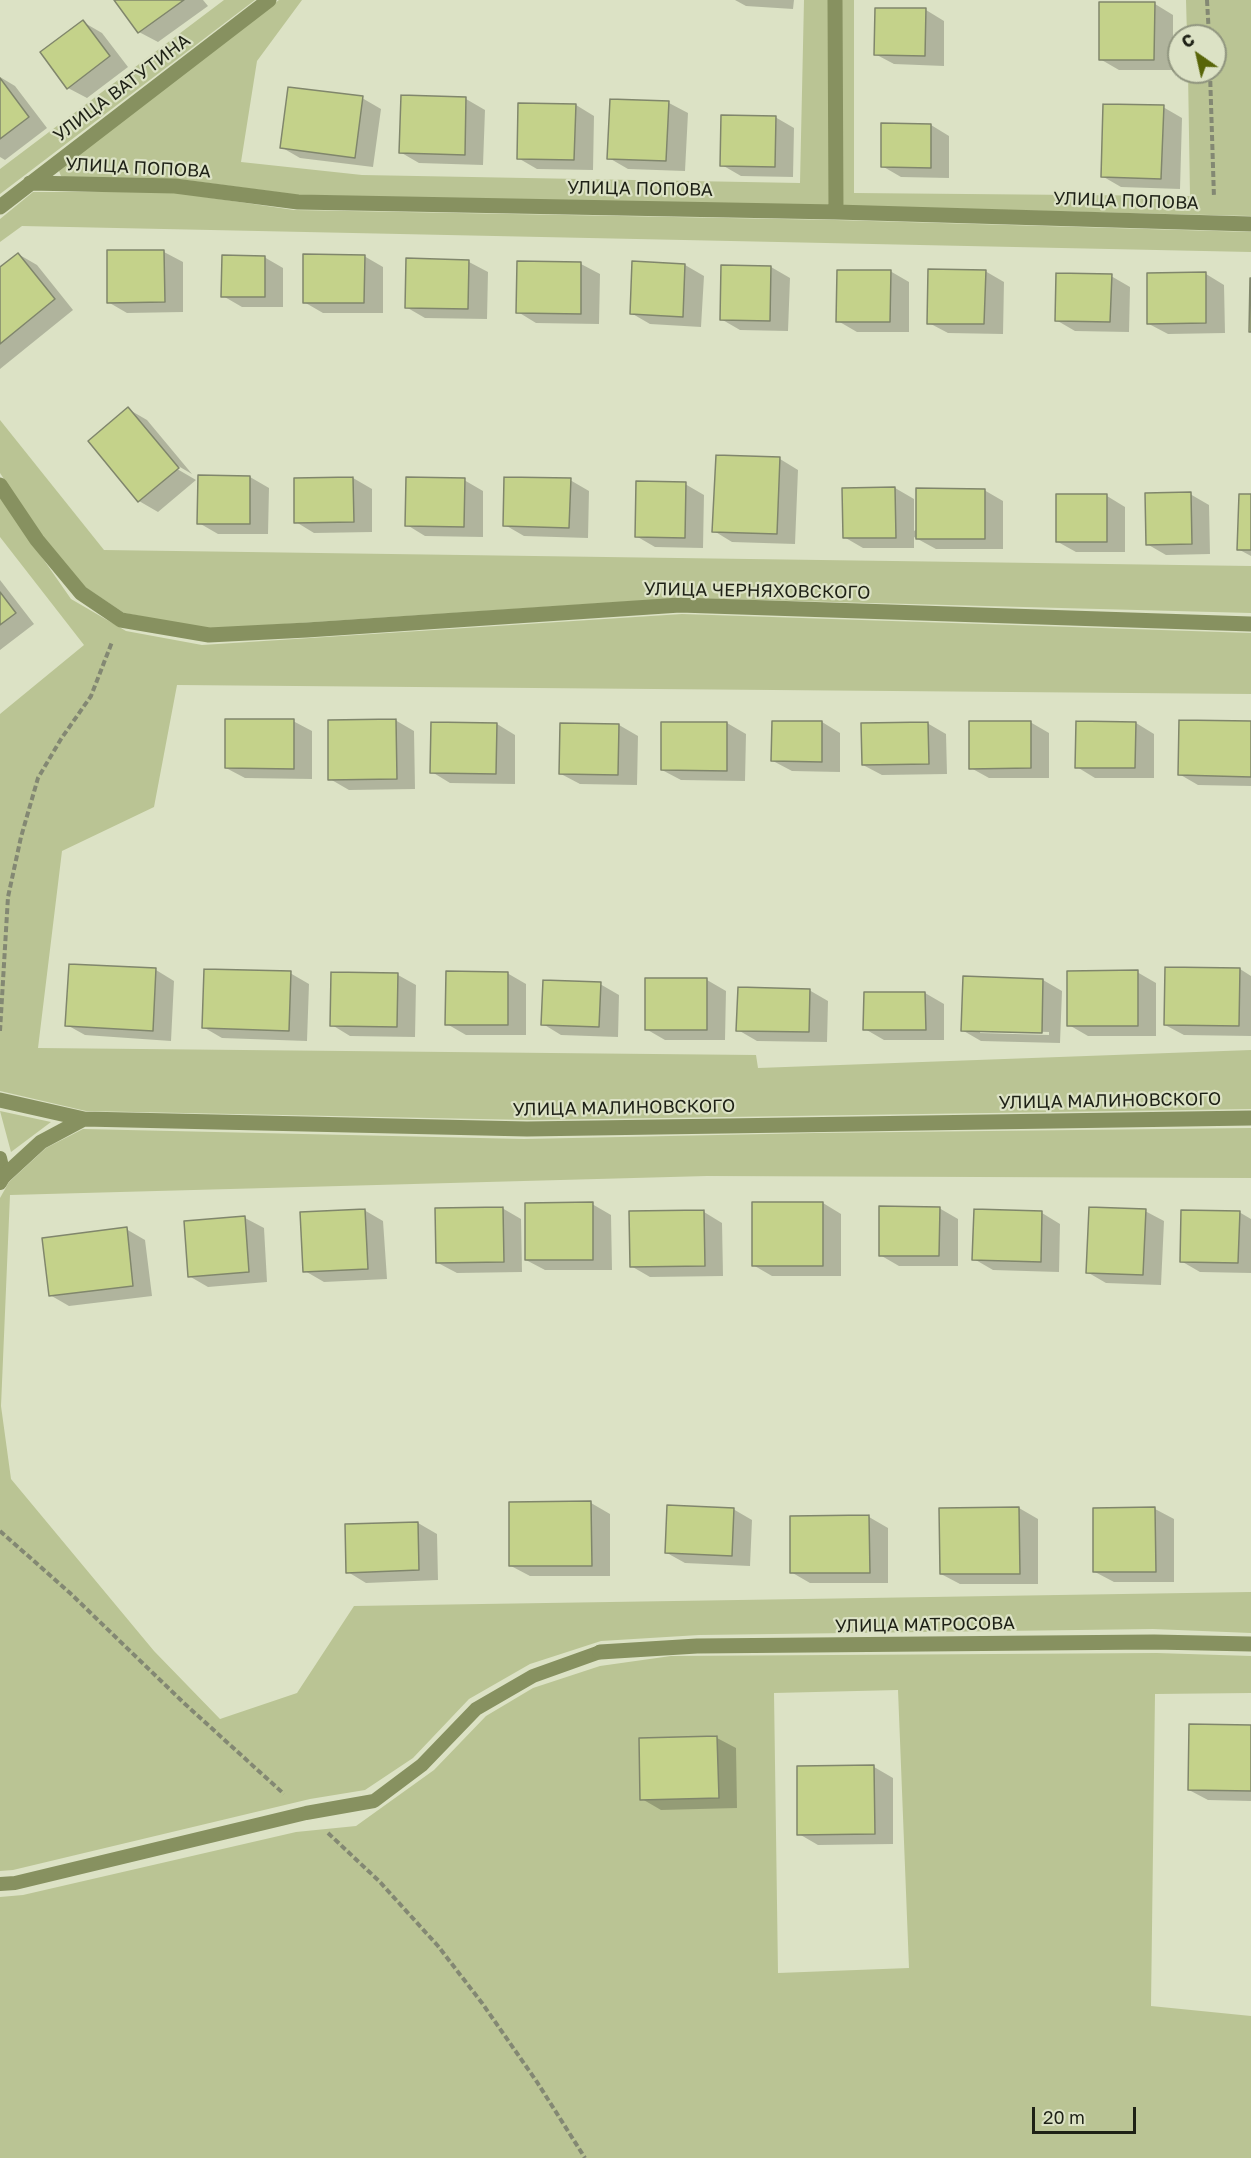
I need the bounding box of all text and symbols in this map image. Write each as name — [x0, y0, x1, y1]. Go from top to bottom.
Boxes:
north arrow — [1167, 24, 1227, 84]
text: С — [1178, 29, 1198, 52]
street label: УЛИЦА ВАТУТИНА — [49, 30, 195, 146]
street label: УЛИЦА ПОПОВА — [65, 153, 211, 183]
street label: УЛИЦА ПОПОВА — [567, 177, 713, 201]
street label: УЛИЦА ПОПОВА — [1053, 188, 1199, 214]
street label: УЛИЦА ЧЕРНЯХОВСКОГО — [643, 578, 871, 604]
street label: УЛИЦА МАЛИНОВСКОГО — [999, 1088, 1221, 1114]
street label: УЛИЦА МАЛИНОВСКОГО — [513, 1095, 735, 1121]
street label: УЛИЦА МАТРОСОВА — [835, 1613, 1015, 1637]
scale bar — [1035, 2095, 1138, 2133]
text: 20 m — [1043, 2106, 1085, 2128]

